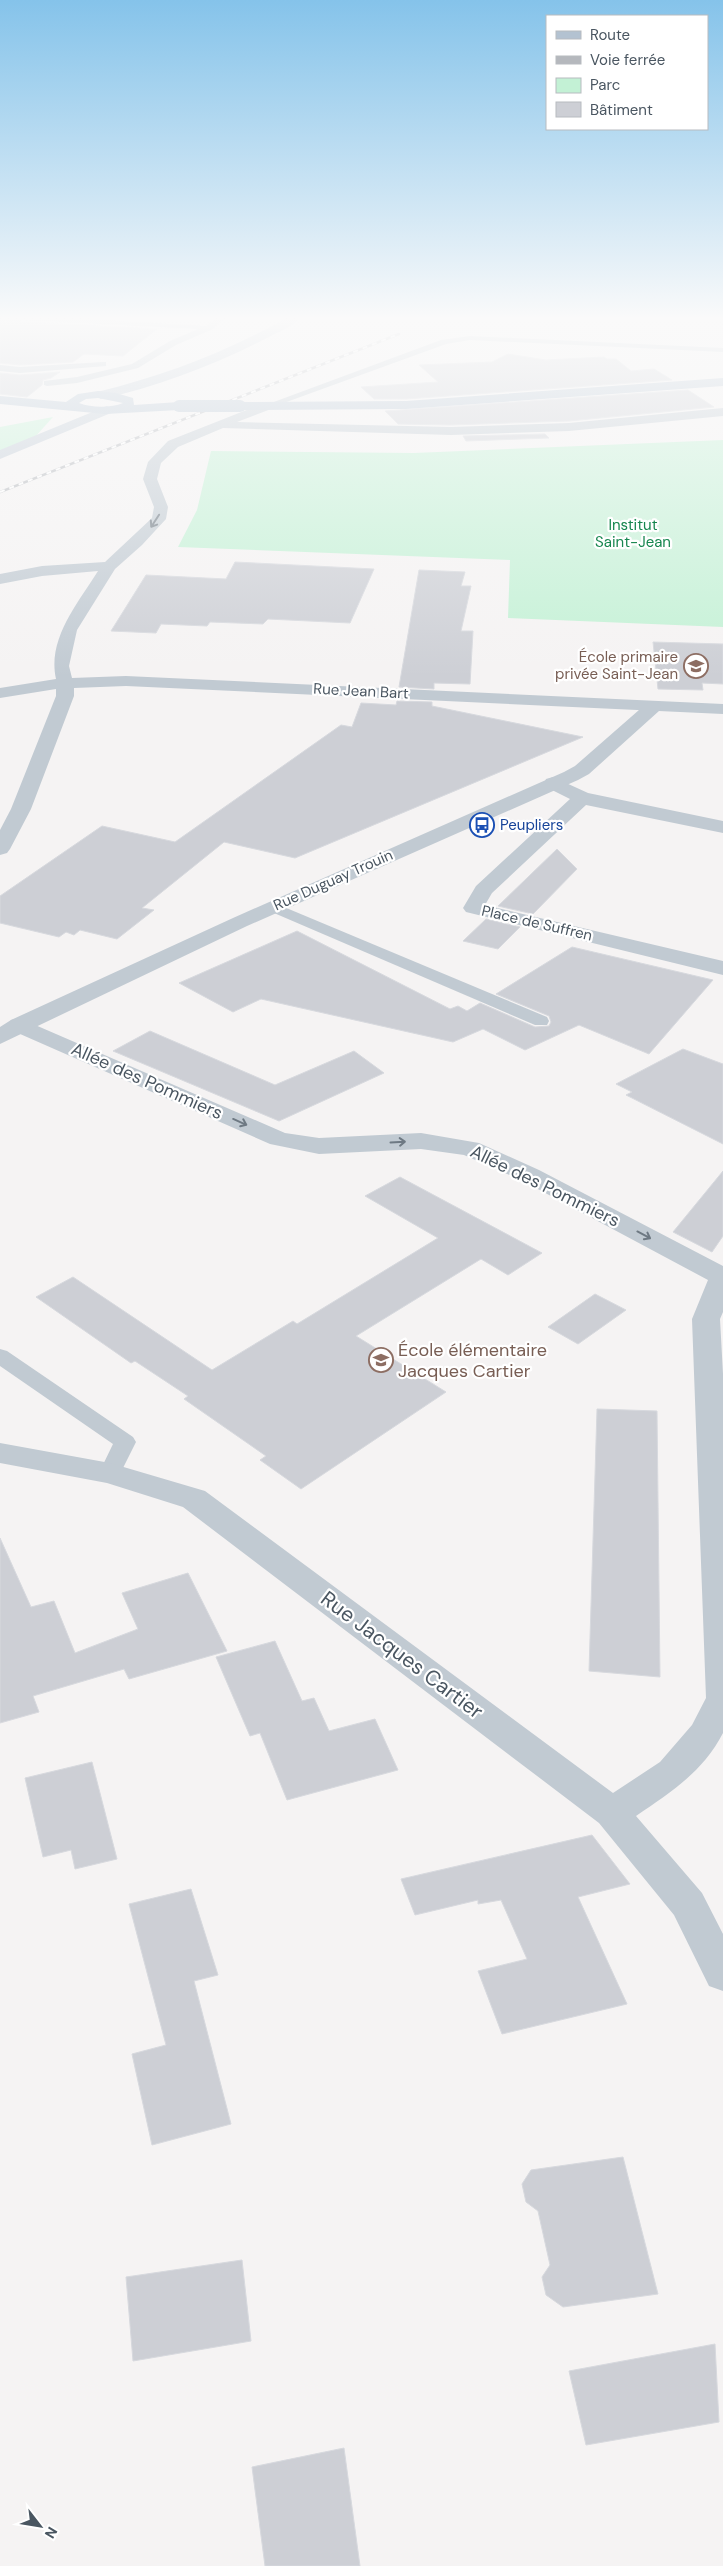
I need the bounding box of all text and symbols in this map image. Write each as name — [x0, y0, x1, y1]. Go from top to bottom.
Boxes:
legend — [546, 15, 708, 130]
text: Route — [590, 25, 630, 45]
text: Voie ferrée — [590, 50, 665, 70]
text: Parc — [590, 75, 620, 95]
text: Bâtiment — [590, 100, 653, 120]
one-way arrow — [150, 514, 160, 528]
park label: Institut Saint-Jean — [595, 515, 671, 552]
place label: École primaire privée Saint-Jean — [555, 647, 678, 684]
school or university icon: École primaire privée Saint-Jean — [683, 653, 709, 679]
street label: Rue Jean Bart — [313, 679, 409, 703]
bus stop icon: Peupliers — [469, 812, 495, 838]
place label: Peupliers — [500, 815, 563, 835]
street label: Rue Duguay Trouin — [270, 845, 396, 915]
street label: Place de Suffren — [480, 901, 594, 945]
street label: Allée des Pommiers — [67, 1037, 227, 1125]
one-way arrow — [232, 1117, 247, 1127]
one-way arrow — [390, 1137, 406, 1147]
street label: Allée des Pommiers — [466, 1139, 624, 1233]
one-way arrow — [636, 1231, 651, 1240]
place label: École élémentaire Jacques Cartier — [398, 1338, 547, 1383]
school or university icon: École élémentaire Jacques Cartier — [368, 1347, 394, 1373]
street label: Rue Jacques Cartier — [315, 1585, 489, 1725]
north arrow — [15, 2501, 65, 2551]
text: N — [41, 2524, 61, 2542]

